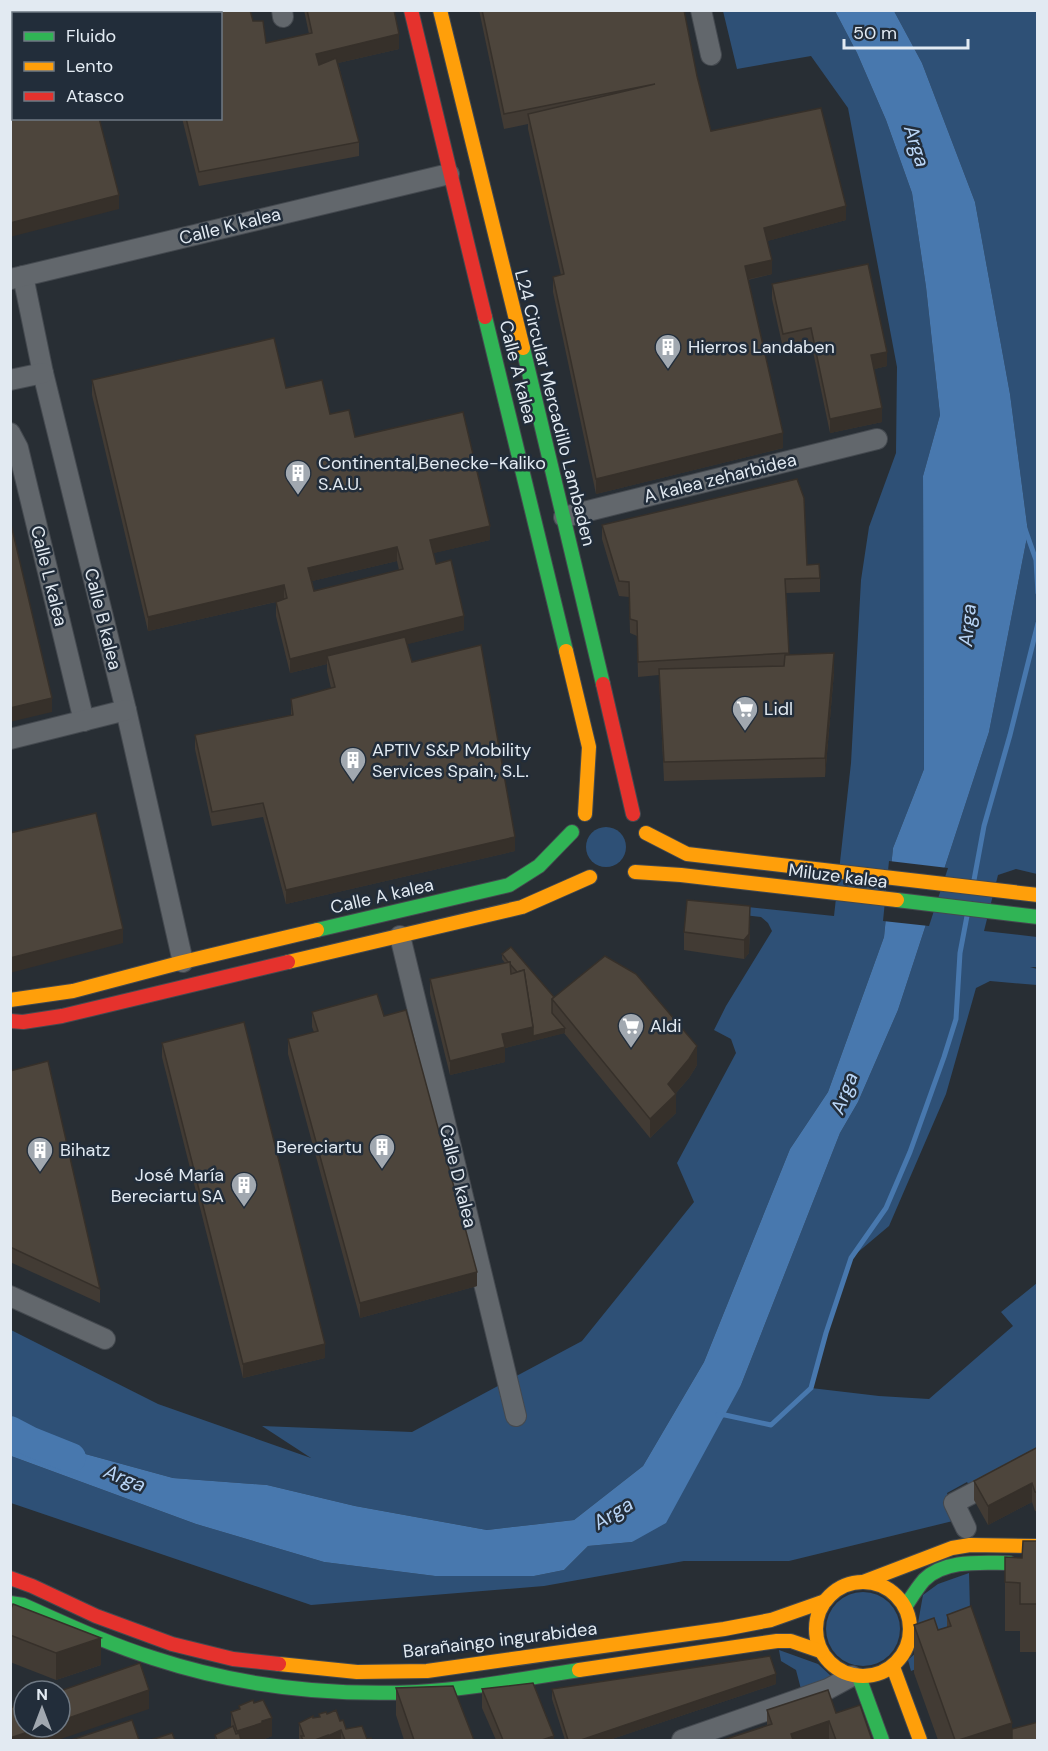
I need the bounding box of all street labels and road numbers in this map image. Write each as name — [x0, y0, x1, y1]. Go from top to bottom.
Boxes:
street label: Calle K kalea — [177, 202, 283, 250]
street label: L24 Circular Mercadillo Lambaden — [509, 267, 601, 549]
street label: Calle A kalea — [494, 318, 542, 426]
street label: A kalea zeharbidea — [641, 447, 799, 509]
street label: Calle L kalea — [25, 523, 73, 629]
street label: Calle B kalea — [79, 566, 127, 672]
street label: Miluze kalea — [787, 858, 889, 894]
street label: Calle A kalea — [328, 872, 436, 920]
street label: Calle D kalea — [434, 1122, 482, 1230]
street label: Barañaingo ingurabidea — [402, 1616, 598, 1664]

